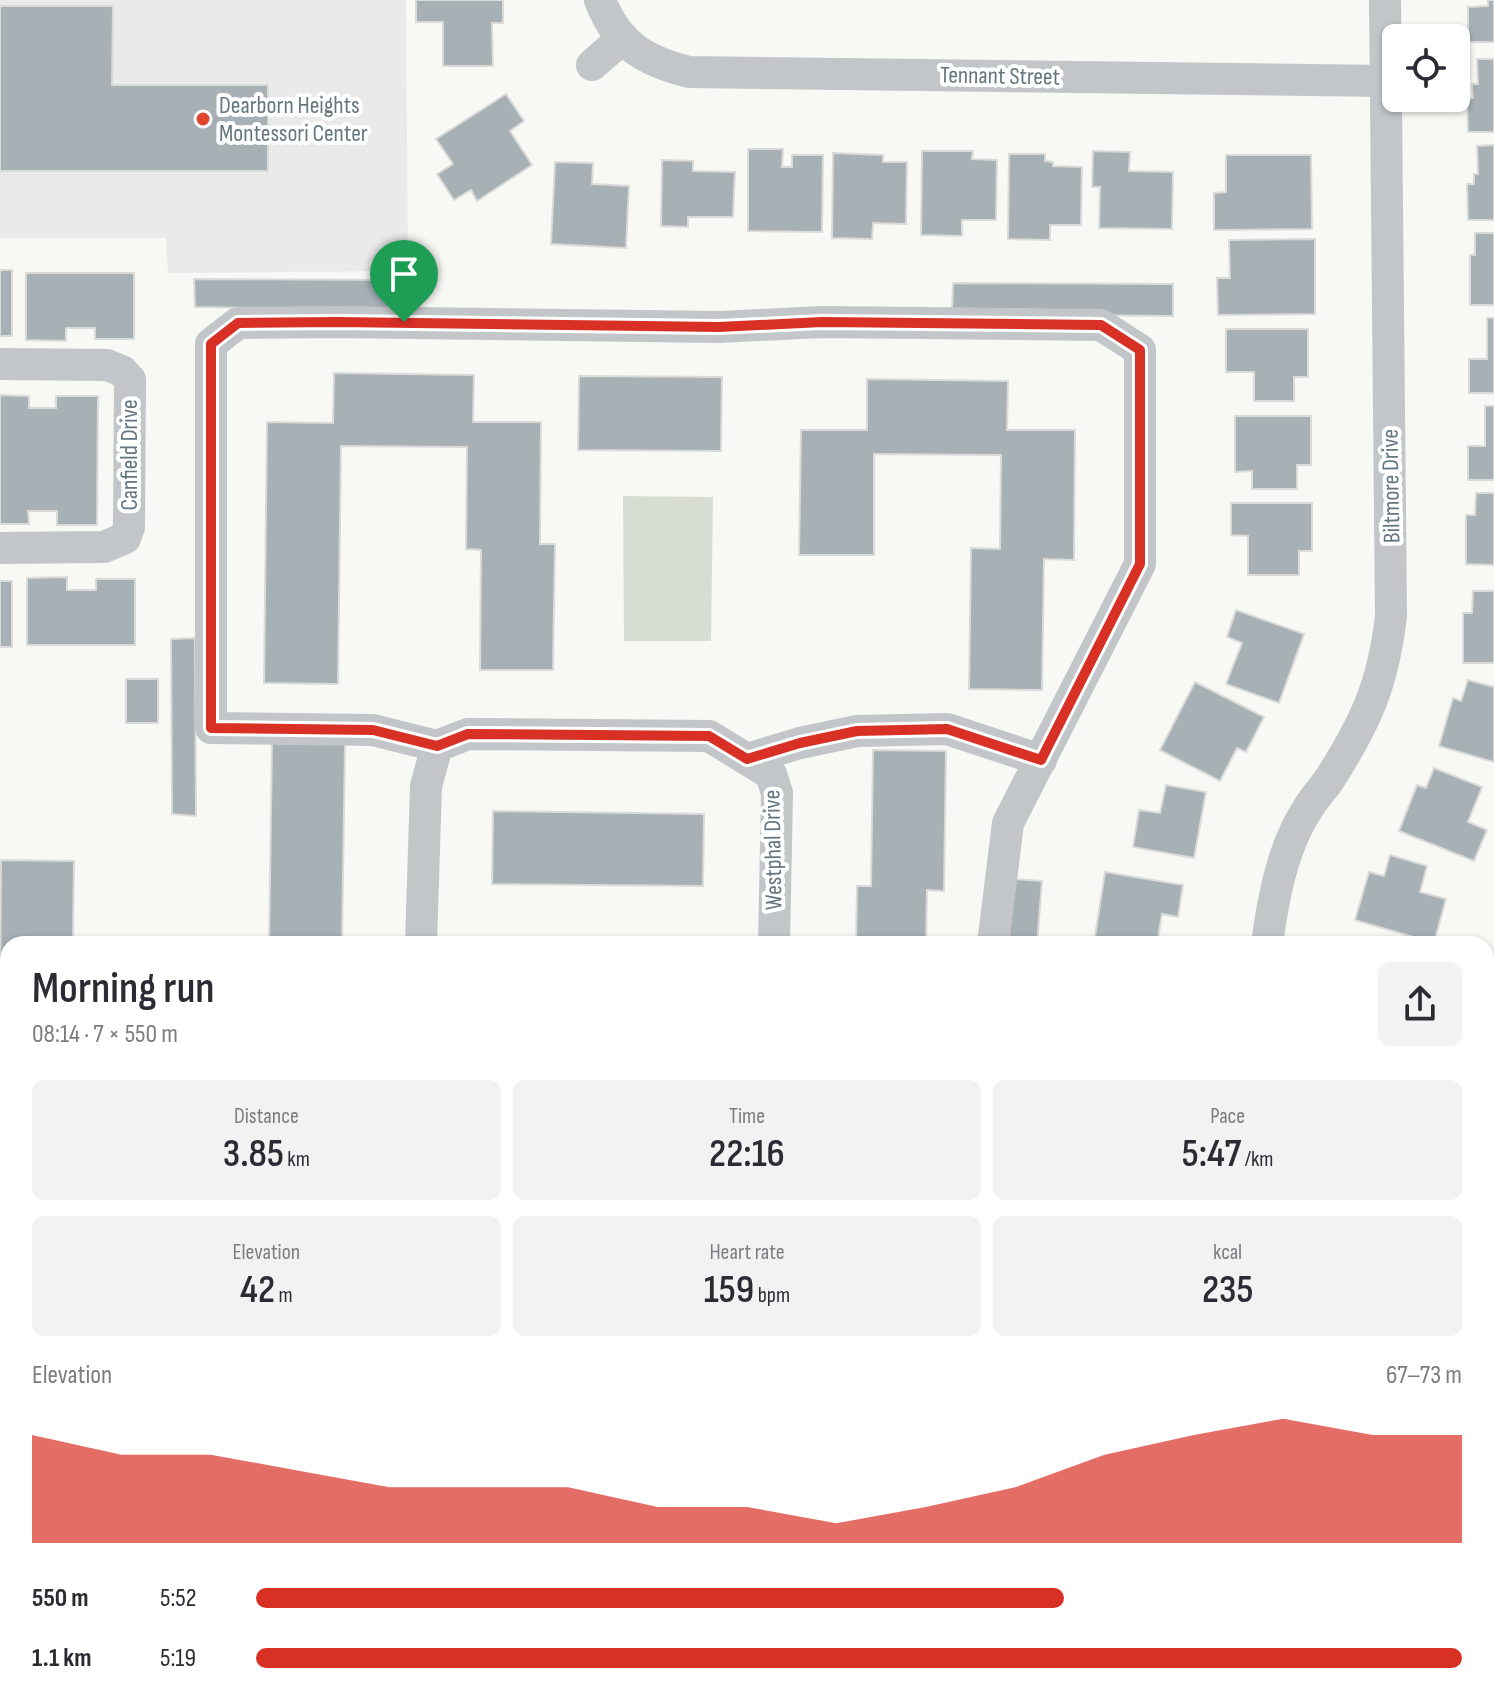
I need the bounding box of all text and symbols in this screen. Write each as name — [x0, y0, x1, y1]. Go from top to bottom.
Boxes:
map controls — [1382, 24, 1470, 112]
button: locate — [1382, 24, 1470, 112]
street label: Tennant Street — [940, 60, 1060, 92]
place label: Dearborn Heights Montessori Center — [219, 91, 368, 148]
marker: Dearborn Heights Montessori Center — [194, 110, 212, 128]
pin — [370, 240, 438, 322]
icon: arrive — [382, 252, 426, 296]
street label: Canfield Drive — [115, 399, 144, 511]
street label: Biltmore Drive — [1376, 429, 1406, 543]
street label: Westphal Drive — [757, 790, 789, 910]
text: Morning run — [32, 962, 215, 1015]
button: share — [1378, 962, 1462, 1046]
text: 08:14 · 7 × 550 m — [32, 1019, 178, 1050]
text: Distance — [234, 1103, 299, 1130]
text: Time — [729, 1103, 765, 1130]
text: Pace — [1210, 1103, 1245, 1130]
text: 3.85 — [223, 1130, 284, 1178]
text: 22:16 — [709, 1130, 785, 1178]
text: 5:47 — [1182, 1130, 1241, 1178]
text: km — [284, 1146, 310, 1173]
text: /km — [1241, 1146, 1273, 1173]
text: Elevation — [232, 1239, 300, 1266]
text: Heart rate — [709, 1239, 785, 1266]
text: kcal — [1213, 1239, 1242, 1266]
text: 42 — [240, 1266, 275, 1314]
text: 159 — [704, 1266, 754, 1314]
text: 235 — [1202, 1266, 1253, 1314]
text: m — [275, 1282, 293, 1309]
text: bpm — [754, 1282, 790, 1309]
text: Elevation — [32, 1360, 112, 1391]
text: 67–73 m — [1386, 1360, 1462, 1391]
text: 550 m — [32, 1583, 89, 1614]
text: 5:52 — [160, 1583, 196, 1614]
text: 1.1 km — [32, 1643, 91, 1674]
text: 5:19 — [160, 1643, 196, 1674]

